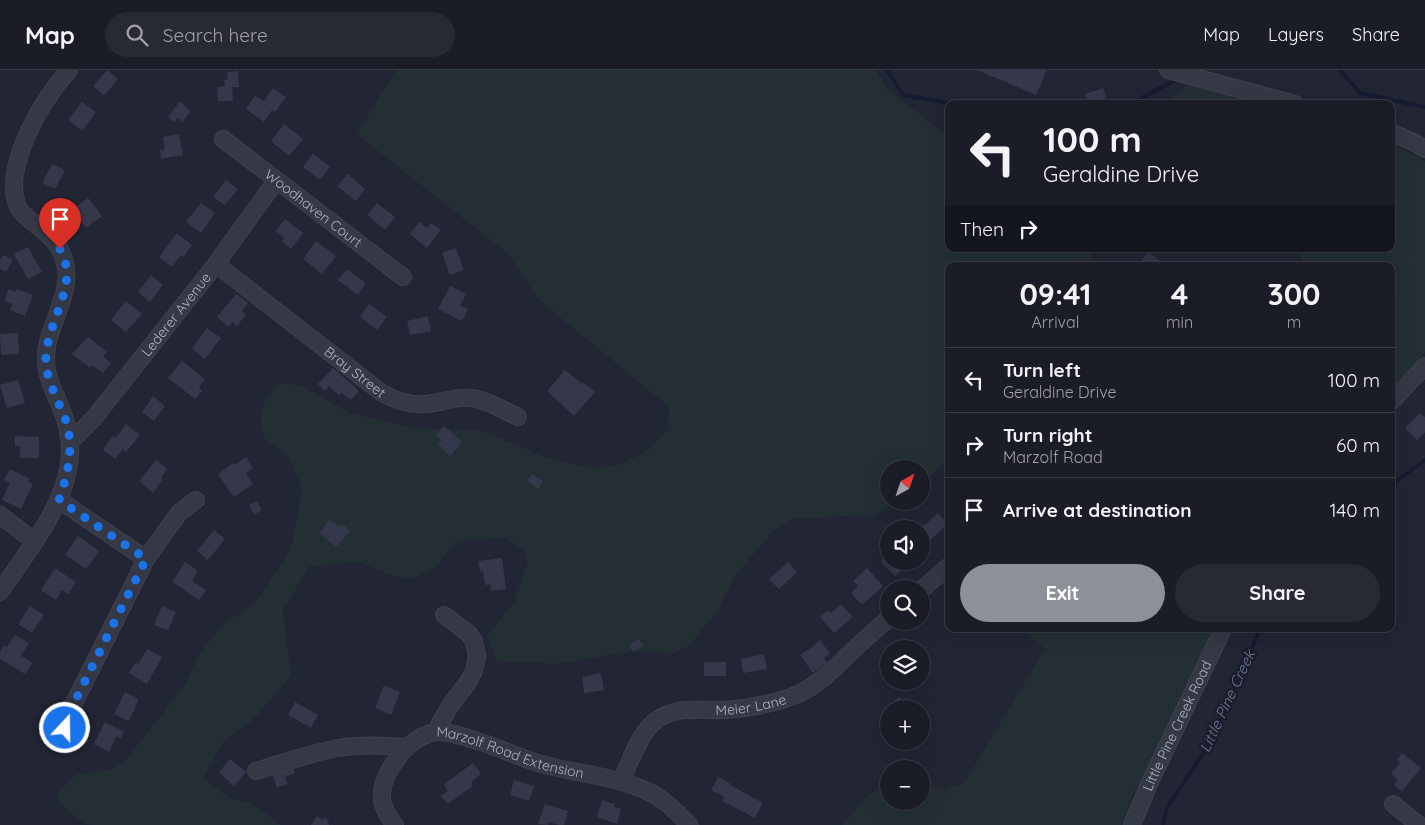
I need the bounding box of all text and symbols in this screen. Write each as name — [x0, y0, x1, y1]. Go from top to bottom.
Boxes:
search box — [105, 12, 455, 57]
text: Map — [25, 20, 75, 50]
icon: search — [123, 21, 151, 49]
text: Search here — [163, 23, 268, 47]
text: Map — [1203, 23, 1240, 46]
text: Layers — [1268, 23, 1324, 46]
text: Share — [1352, 23, 1400, 46]
text: 100 m — [1043, 117, 1142, 161]
icon: left — [960, 120, 1025, 185]
text: Geraldine Drive — [1043, 160, 1199, 188]
street label: Woodhaven Court — [261, 165, 366, 252]
pin — [39, 198, 81, 249]
icon: arrive — [46, 205, 74, 233]
icon: right — [1014, 215, 1042, 243]
text: Then — [960, 217, 1004, 241]
street label: Lederer Avenue — [137, 269, 215, 360]
text: 09:41 — [1019, 275, 1091, 313]
text: 4 — [1171, 275, 1188, 313]
text: 300 — [1268, 275, 1321, 313]
text: Arrival — [1032, 312, 1079, 332]
text: min — [1166, 312, 1193, 332]
text: m — [1287, 312, 1301, 332]
street label: Bray Street — [321, 343, 389, 402]
text: Turn left — [1003, 358, 1081, 382]
icon: left — [960, 366, 988, 394]
text: 100 m — [1328, 368, 1380, 392]
text: Geraldine Drive — [1003, 382, 1117, 402]
text: Turn right — [1003, 423, 1092, 447]
icon: right — [960, 431, 988, 459]
text: 60 m — [1336, 433, 1380, 457]
text: Marzolf Road — [1003, 447, 1103, 467]
north arrow — [880, 460, 930, 510]
map controls — [880, 460, 930, 810]
icon: arrive — [960, 496, 988, 524]
text: Arrive at destination — [1003, 498, 1192, 522]
text: 140 m — [1329, 498, 1380, 522]
button: sound — [880, 520, 930, 570]
button: Exit — [960, 564, 1165, 622]
button: Share — [1175, 564, 1380, 622]
button: search — [880, 580, 930, 630]
button: layers — [880, 640, 930, 690]
water label: Little Pine Creek — [1195, 645, 1260, 755]
street label: Little Pine Creek Road — [1138, 658, 1216, 793]
street label: Meier Lane — [715, 690, 789, 719]
button: + — [880, 700, 930, 750]
position arrow — [38, 701, 90, 753]
street label: Marzolf Road Extension — [436, 723, 585, 782]
button: − — [880, 760, 930, 810]

